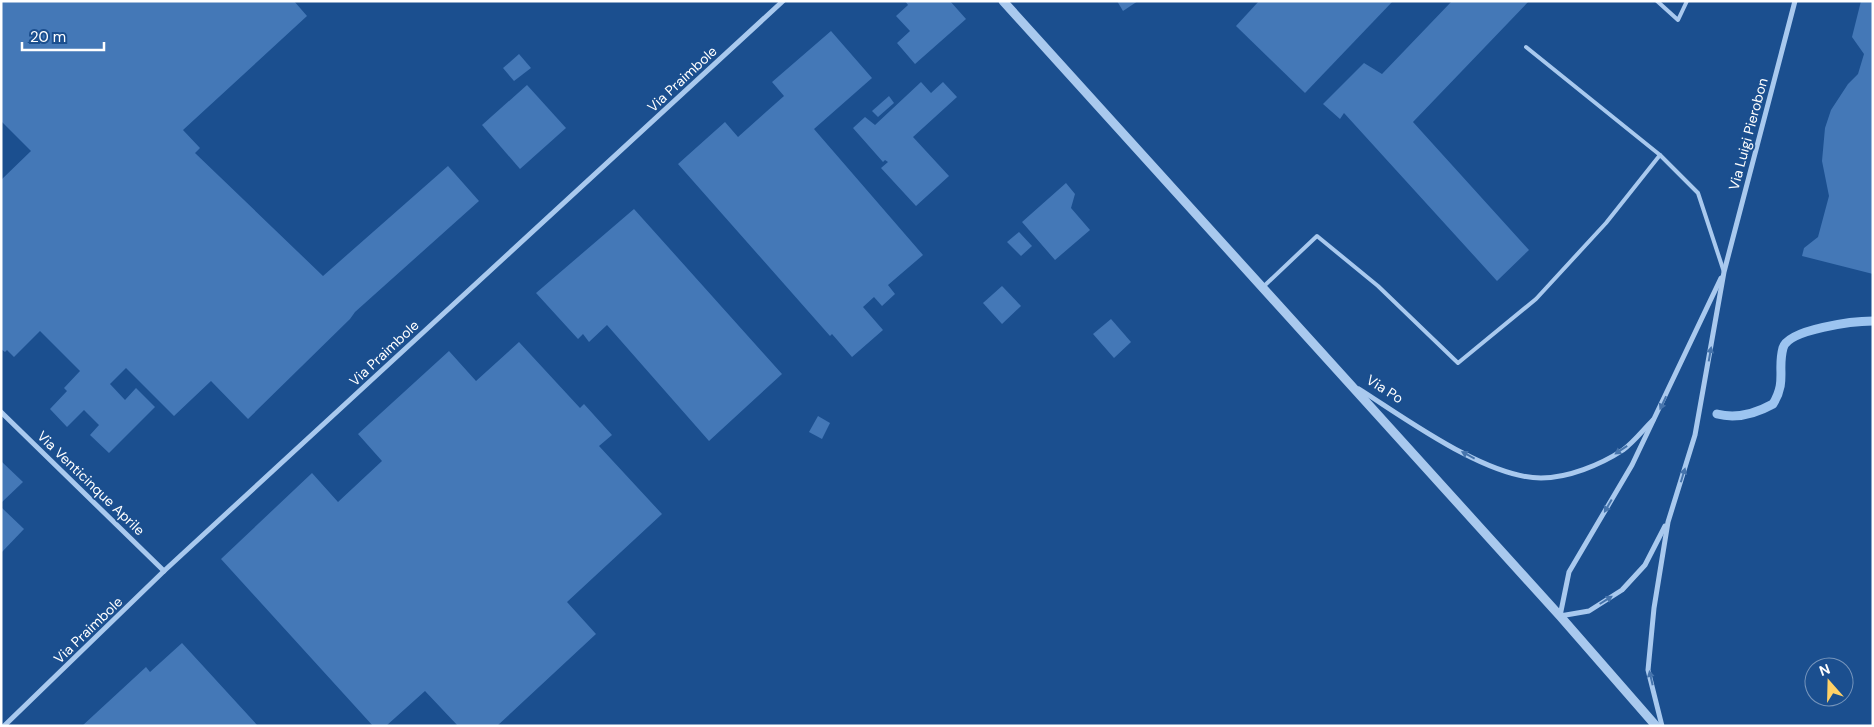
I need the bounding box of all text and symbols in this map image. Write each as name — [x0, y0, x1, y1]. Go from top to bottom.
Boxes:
scale bar — [22, 20, 105, 52]
text: 20 m — [30, 27, 66, 47]
street label: Via Praimbole — [643, 42, 721, 116]
street label: Via Luigi Pierobon — [1724, 76, 1772, 192]
street label: Via Praimbole — [345, 316, 423, 390]
one-way arrow — [1706, 346, 1714, 362]
street label: Via Po — [1363, 371, 1407, 407]
one-way arrow — [1659, 396, 1667, 410]
street label: Via Venticinque Aprile — [33, 427, 149, 539]
one-way arrow — [1614, 445, 1628, 454]
one-way arrow — [1461, 451, 1476, 459]
one-way arrow — [1679, 467, 1687, 482]
one-way arrow — [1604, 499, 1613, 512]
street label: Via Praimbole — [50, 593, 126, 667]
one-way arrow — [1599, 595, 1612, 605]
north arrow — [1804, 657, 1854, 707]
text: N — [1817, 660, 1832, 680]
one-way arrow — [1646, 671, 1654, 686]

